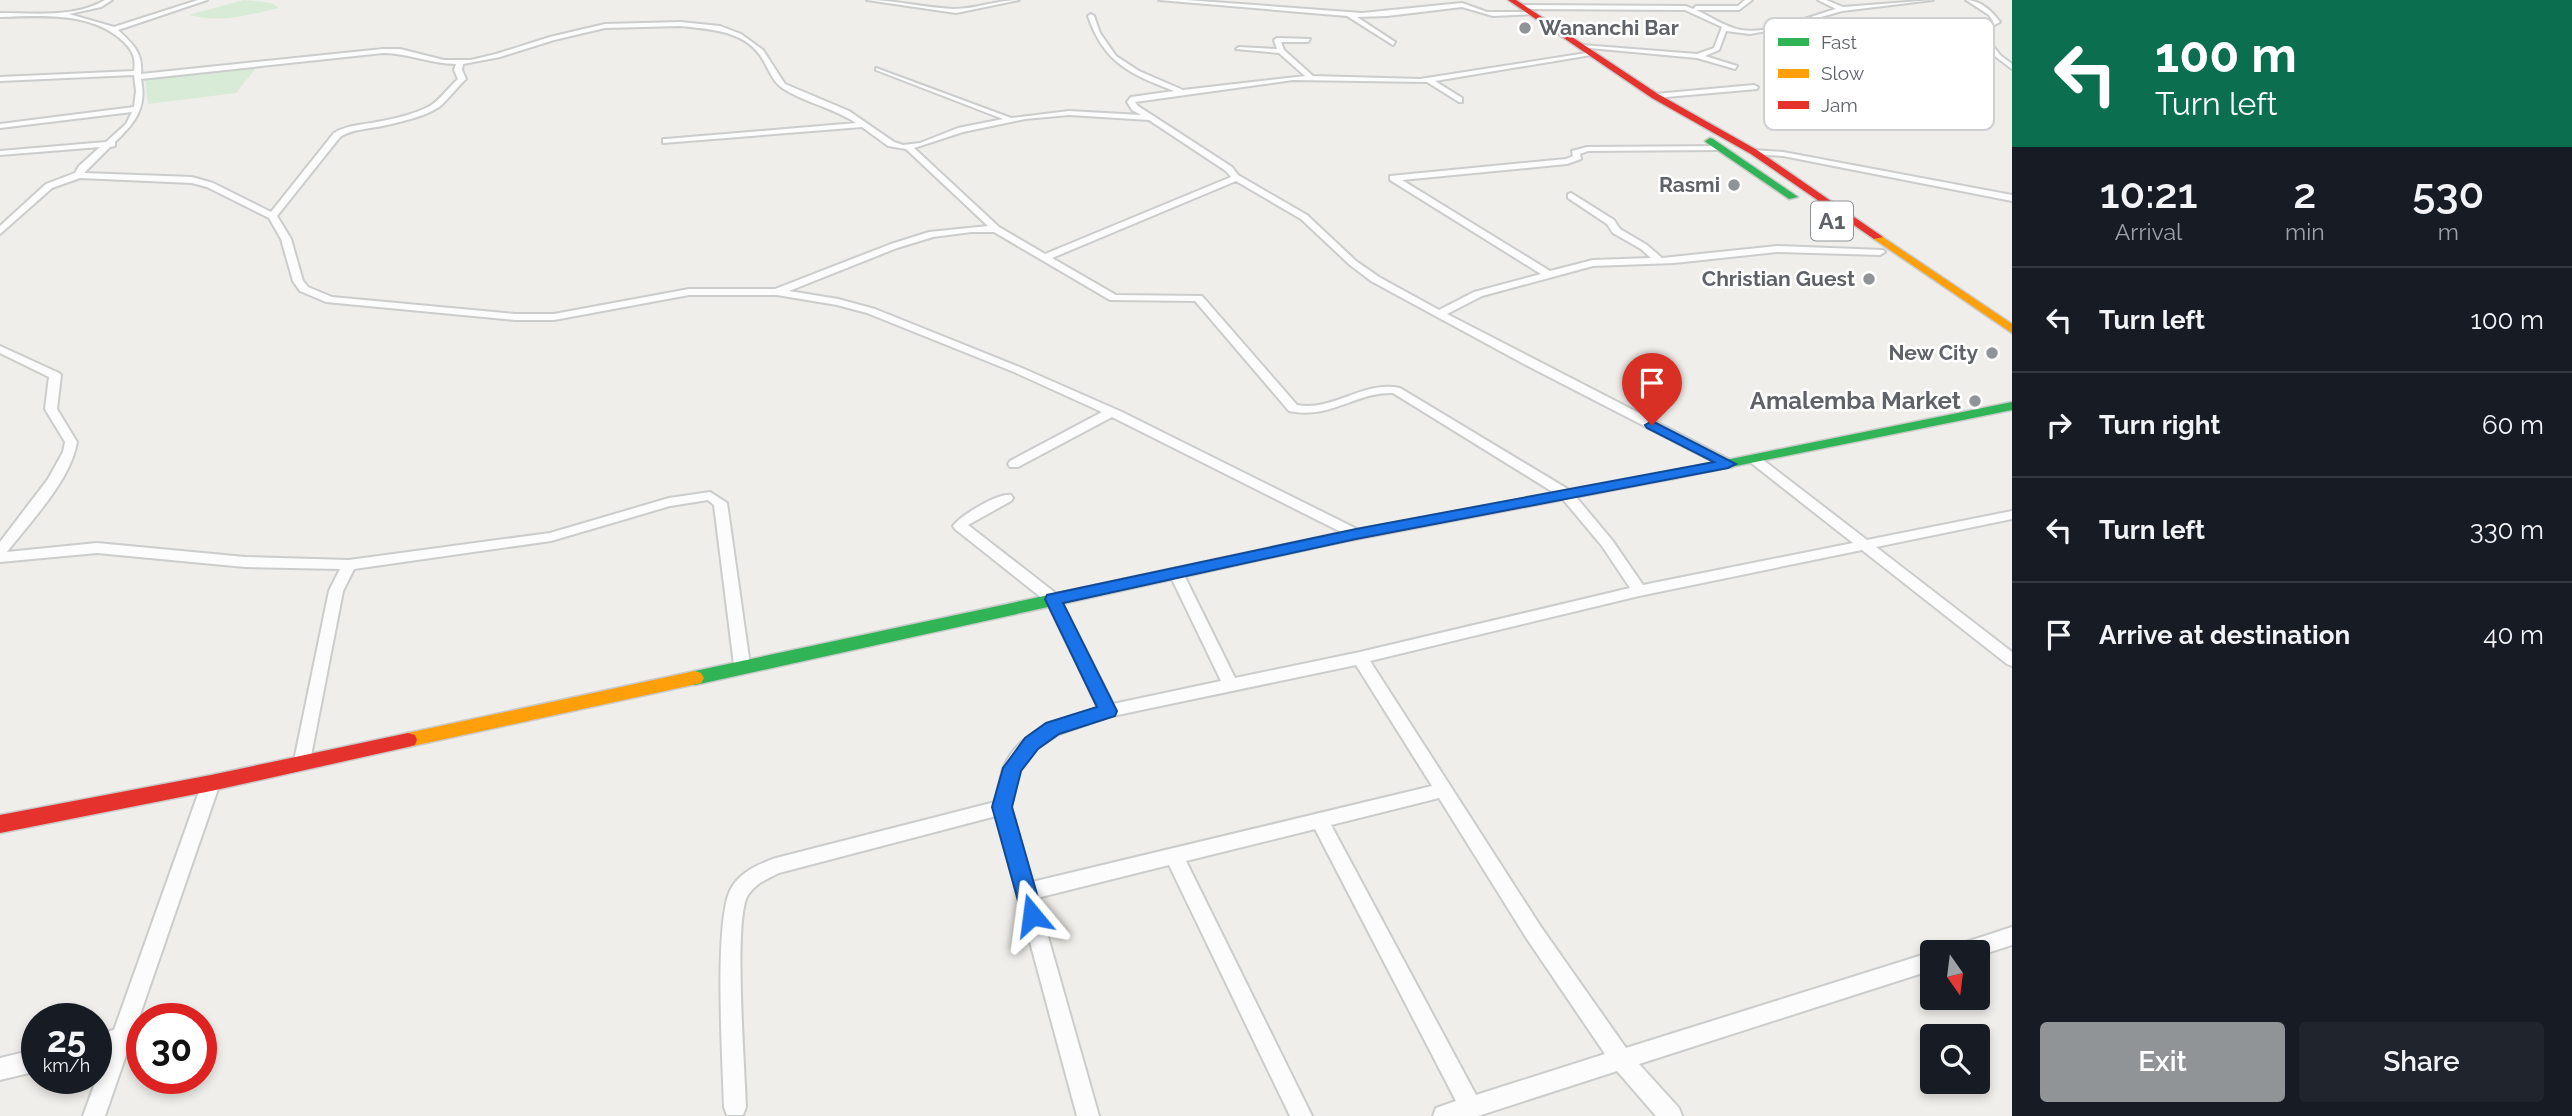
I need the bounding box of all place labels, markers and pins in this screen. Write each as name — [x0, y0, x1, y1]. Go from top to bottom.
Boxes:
place label: Wananchi Bar — [1539, 15, 1679, 40]
marker: Wananchi Bar — [1517, 20, 1533, 36]
place label: Rasmi — [1659, 172, 1720, 197]
marker: Rasmi — [1726, 177, 1742, 193]
place label: Christian Guest — [1702, 266, 1855, 291]
marker: Christian Guest — [1861, 271, 1877, 287]
place label: New City — [1889, 340, 1978, 365]
marker: New City — [1984, 345, 2000, 361]
pin — [1622, 353, 1682, 425]
place label: Amalemba Market — [1750, 386, 1961, 415]
marker: Amalemba Market — [1967, 393, 1983, 409]

